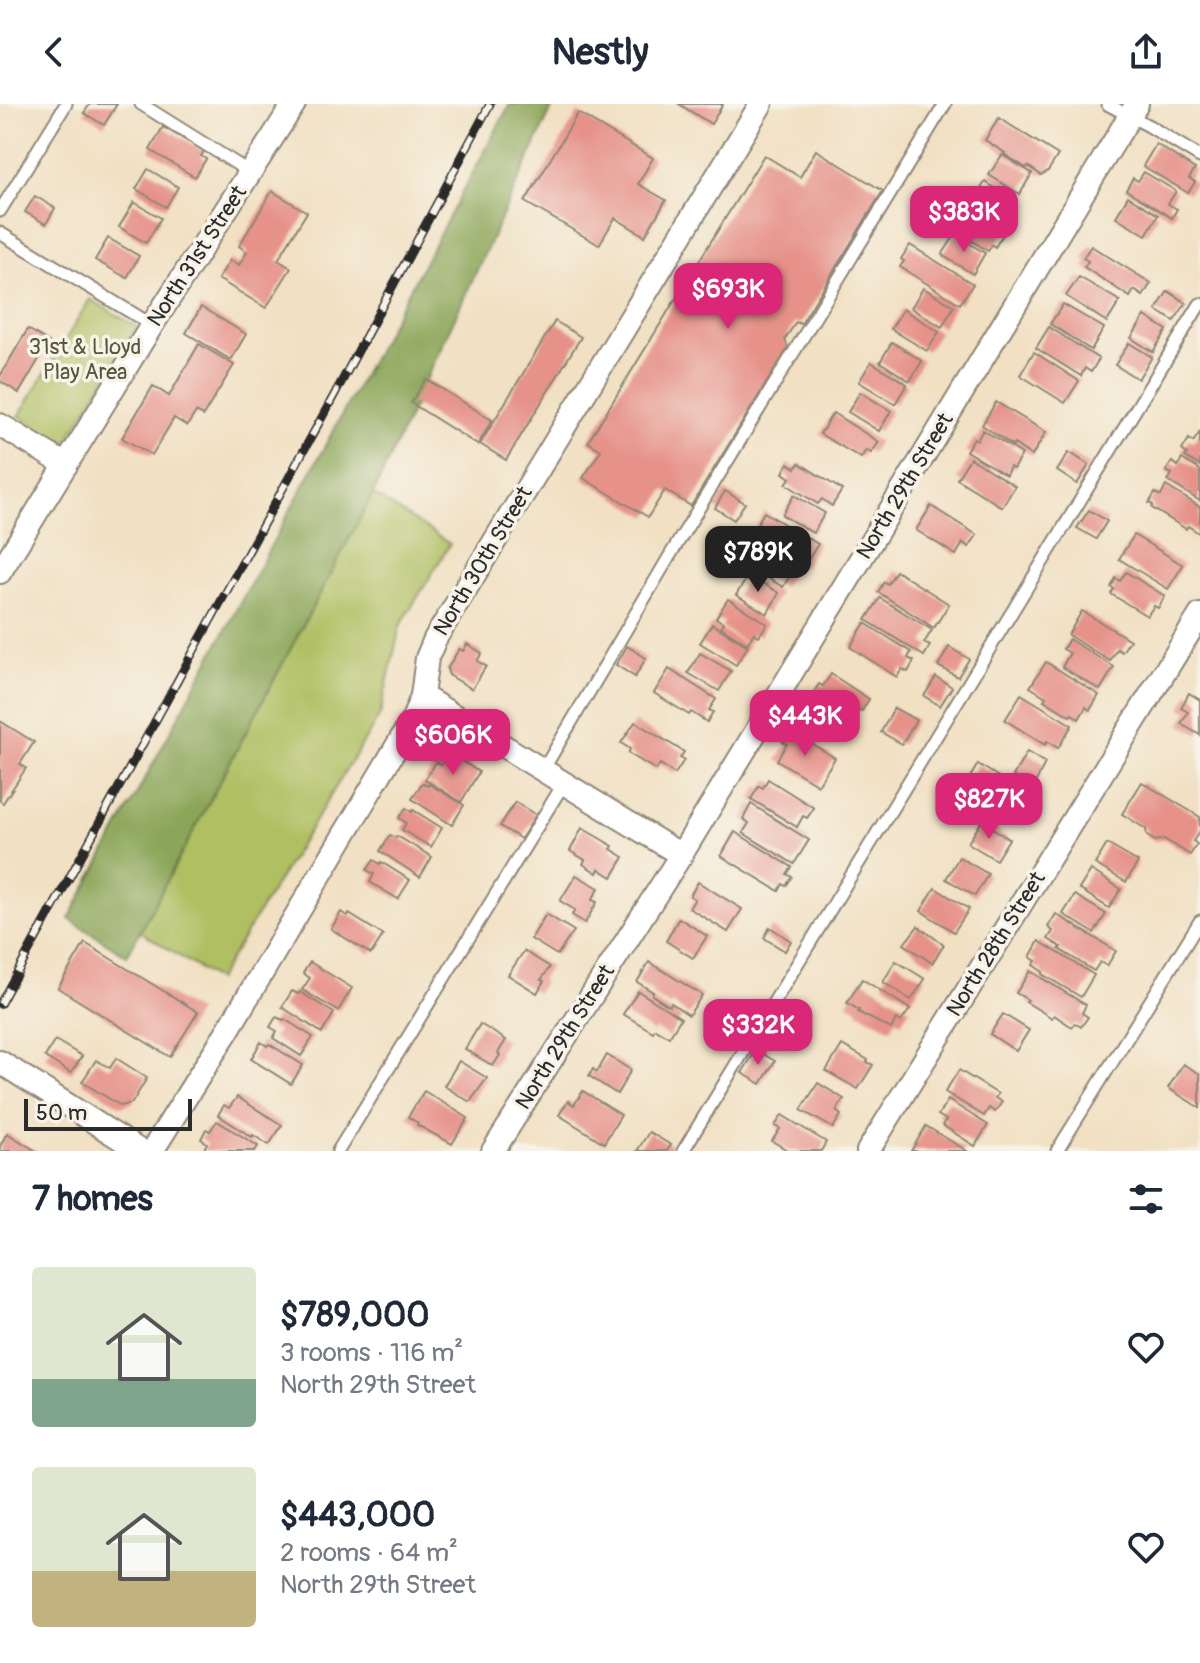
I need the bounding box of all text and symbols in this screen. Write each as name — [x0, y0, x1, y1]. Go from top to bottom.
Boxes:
icon: back — [32, 30, 76, 74]
text: Nestly — [552, 30, 648, 75]
icon: share — [1124, 30, 1168, 74]
street label: North 31st Street — [141, 180, 253, 332]
pin: $383K — [908, 186, 1020, 254]
text: $383K — [928, 196, 1000, 228]
pin: $693K — [672, 263, 784, 331]
text: $693K — [692, 273, 764, 305]
park label: 31st & Lloyd Play Area — [29, 333, 141, 386]
street label: North 29th Street — [850, 408, 960, 564]
street label: North 30th Street — [427, 481, 539, 641]
pin: $789K — [702, 526, 814, 594]
text: $789K — [723, 536, 793, 568]
pin: $443K — [749, 690, 861, 758]
text: $443K — [768, 700, 842, 732]
pin: $606K — [397, 709, 509, 777]
text: $606K — [414, 719, 492, 751]
pin: $827K — [933, 773, 1045, 841]
text: $827K — [953, 783, 1025, 815]
street label: North 28th Street — [940, 866, 1052, 1022]
street label: North 29th Street — [509, 959, 621, 1115]
pin: $332K — [702, 999, 814, 1067]
text: $332K — [721, 1009, 795, 1041]
scale bar — [24, 1095, 192, 1131]
text: 50 m — [36, 1099, 87, 1127]
icon: filters — [1124, 1177, 1168, 1221]
text: 7 homes — [32, 1178, 153, 1221]
text: $789,000 — [280, 1294, 429, 1337]
icon: home — [96, 1299, 192, 1395]
icon: heart — [1124, 1325, 1168, 1369]
text: 3 rooms · 116 m² — [280, 1337, 463, 1369]
text: North 29th Street — [280, 1369, 476, 1401]
text: $443,000 — [280, 1494, 435, 1537]
icon: home — [96, 1499, 192, 1595]
icon: heart — [1124, 1525, 1168, 1569]
text: 2 rooms · 64 m² — [280, 1537, 458, 1569]
text: North 29th Street — [280, 1569, 476, 1601]

